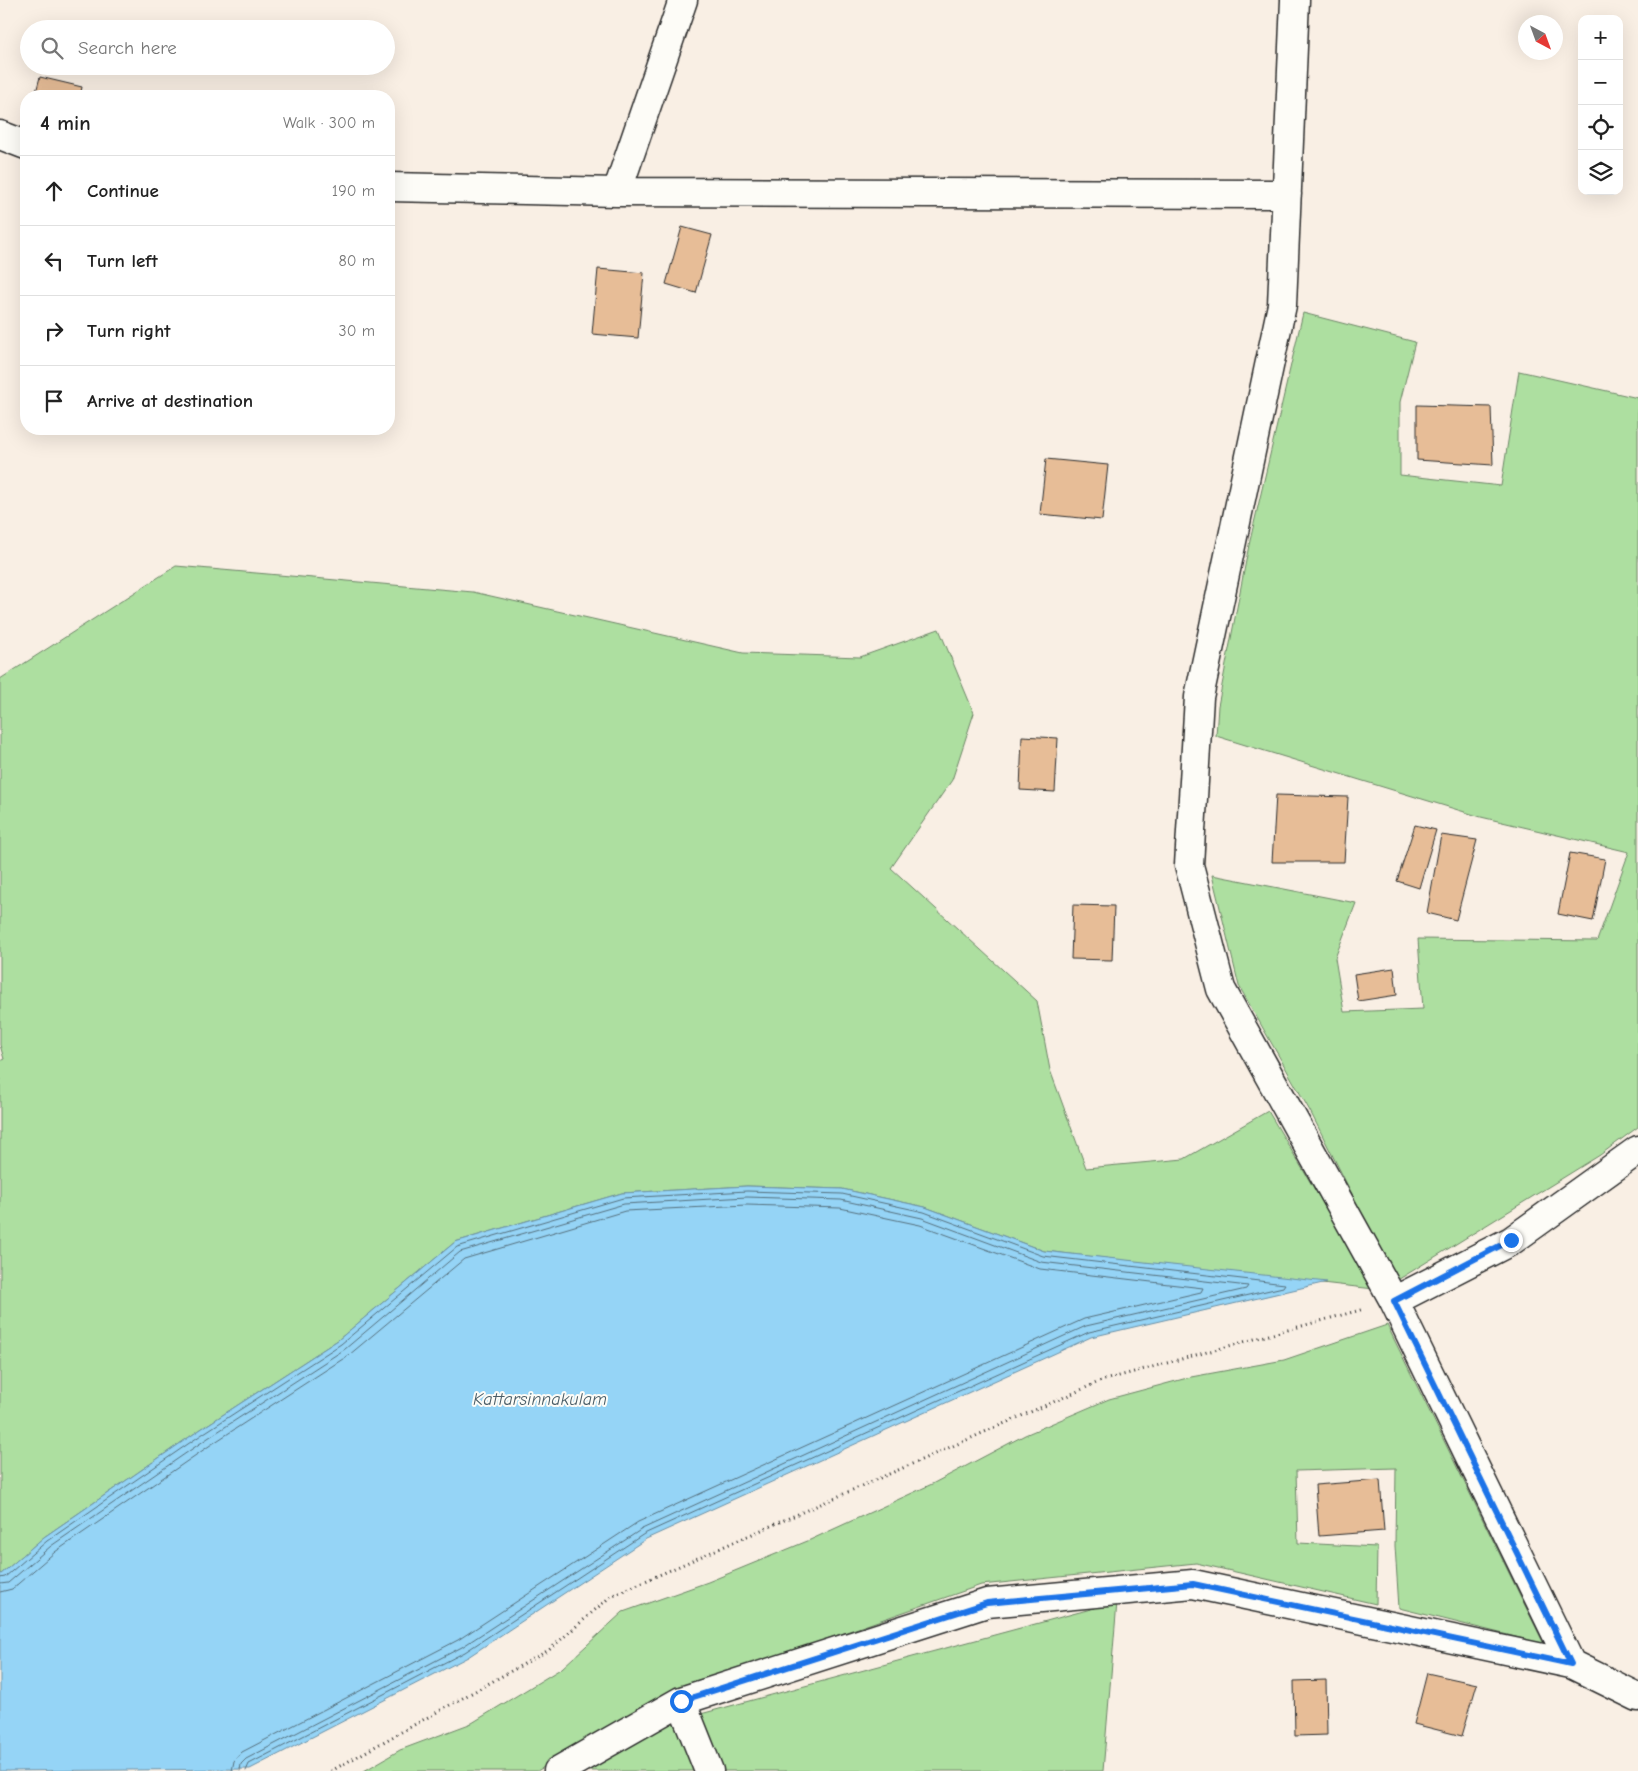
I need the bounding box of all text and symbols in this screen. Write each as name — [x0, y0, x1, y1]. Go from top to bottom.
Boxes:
north arrow — [1518, 15, 1563, 60]
map controls — [1578, 15, 1623, 195]
button: + — [1578, 15, 1623, 60]
search box — [20, 20, 395, 75]
icon: search — [38, 34, 66, 62]
text: Search here — [78, 37, 177, 59]
button: − — [1578, 60, 1623, 105]
button: locate — [1578, 105, 1623, 150]
text: 4 min — [40, 111, 91, 135]
text: Walk · 300 m — [283, 114, 375, 132]
button: layers — [1578, 150, 1623, 195]
icon: ahead — [40, 177, 68, 205]
text: Continue — [87, 180, 159, 202]
text: 190 m — [332, 182, 375, 200]
icon: left — [40, 247, 68, 275]
text: Turn left — [87, 250, 158, 272]
text: 80 m — [338, 252, 375, 270]
icon: right — [40, 317, 68, 345]
text: Turn right — [87, 320, 171, 342]
text: 30 m — [339, 322, 375, 340]
icon: arrive — [40, 387, 68, 415]
text: Arrive at destination — [87, 390, 253, 412]
route end — [1500, 1229, 1523, 1252]
water label: Kattarsinnakulam — [473, 1389, 607, 1410]
route start — [670, 1690, 693, 1713]

